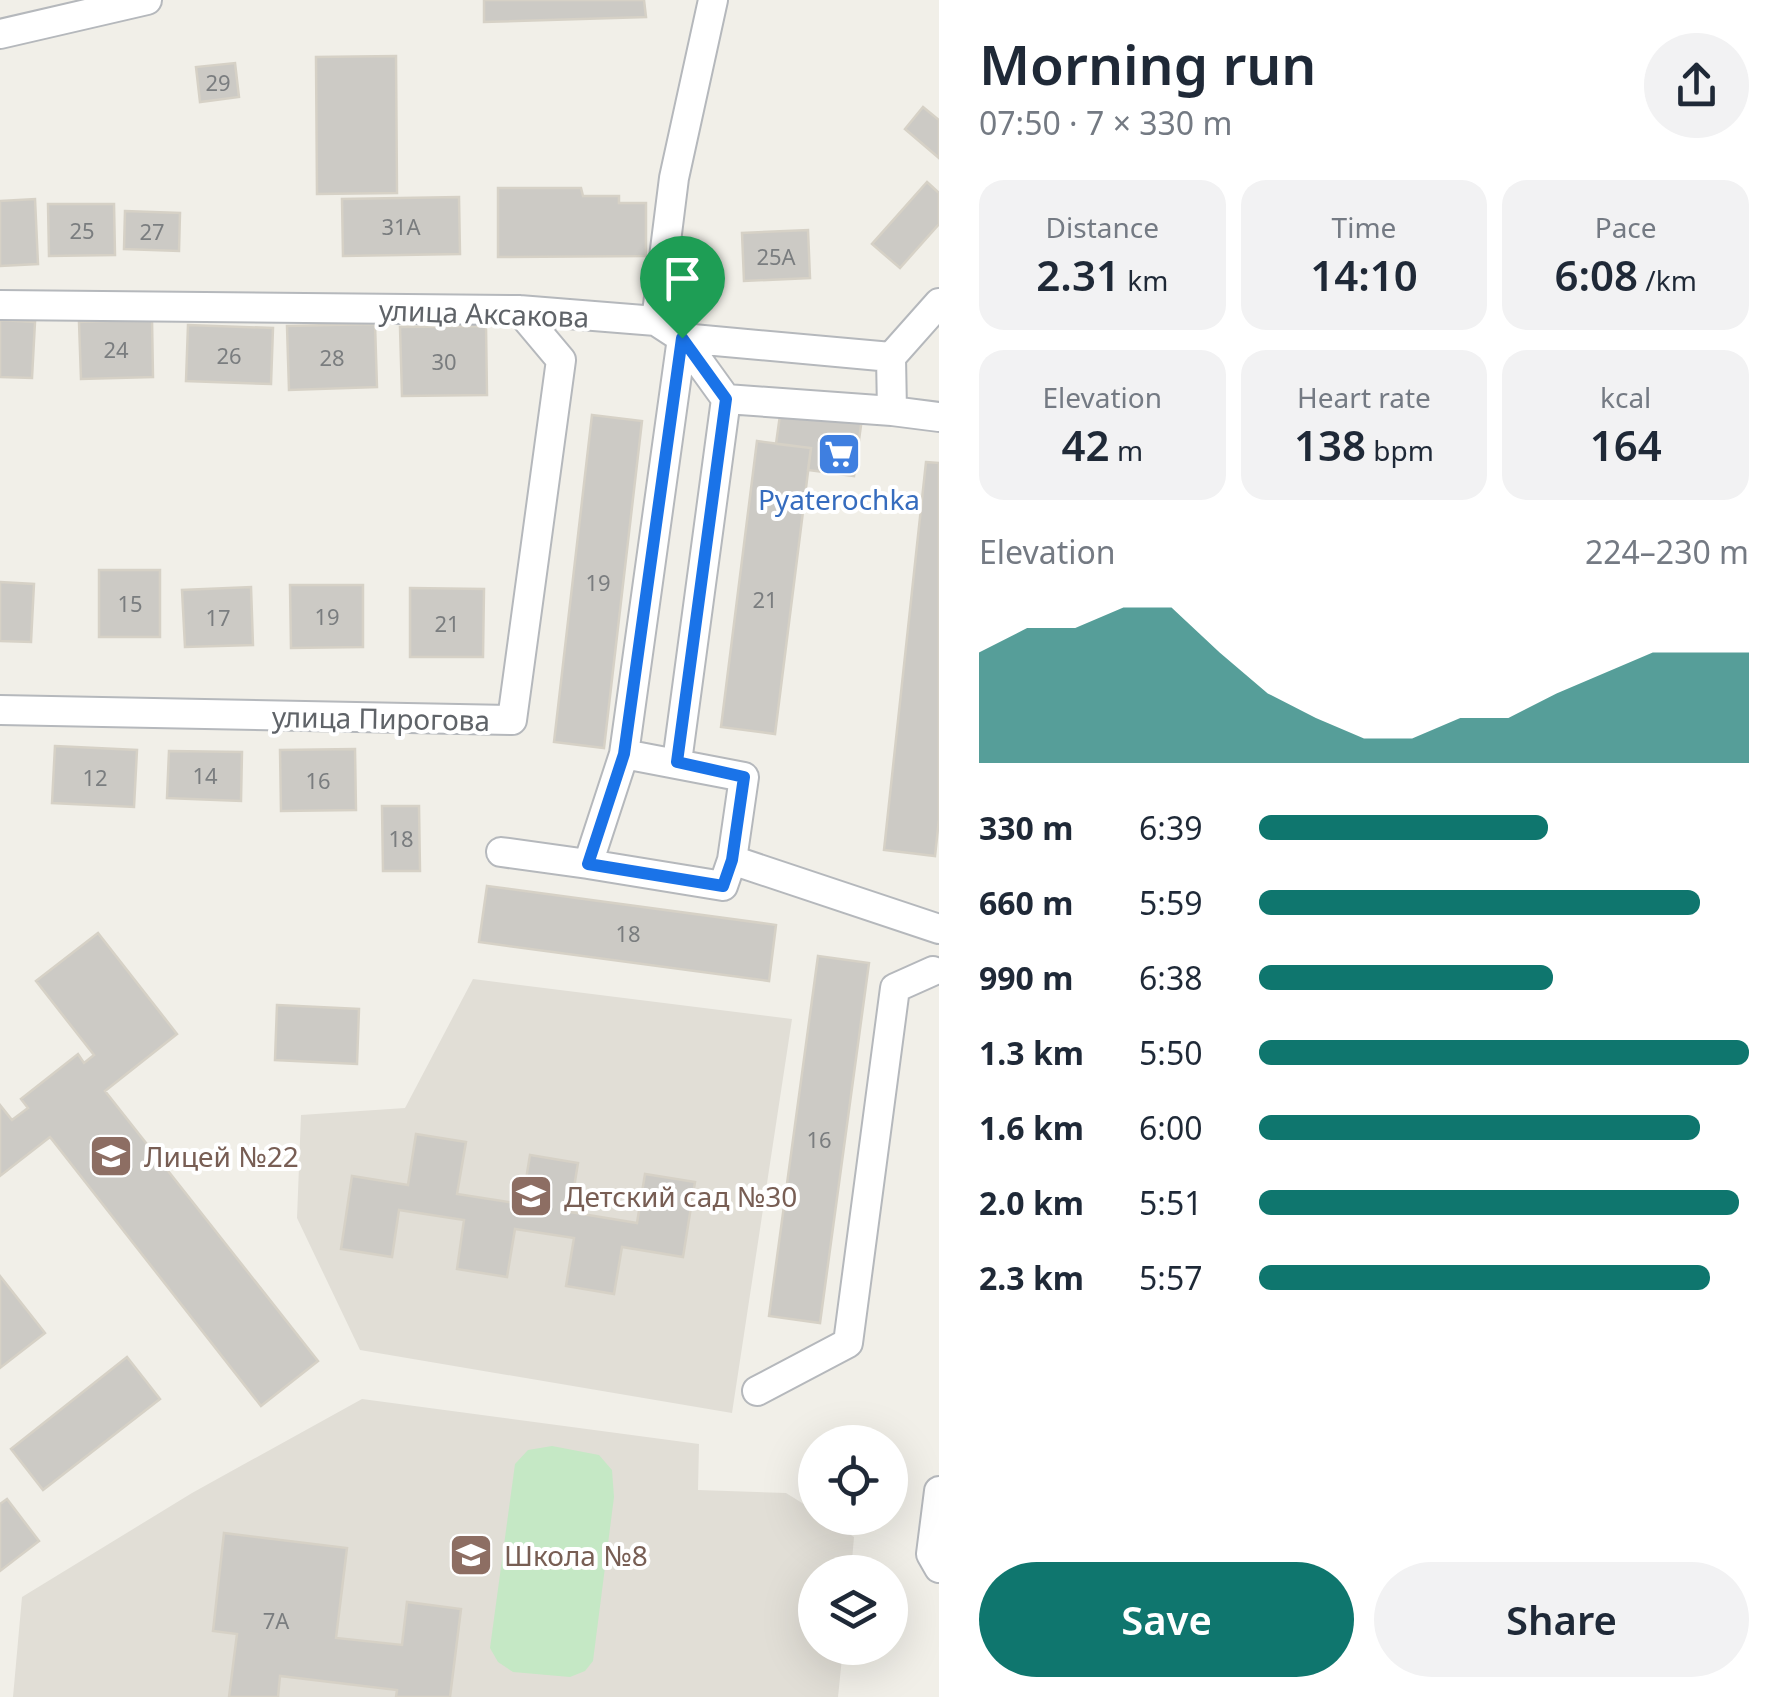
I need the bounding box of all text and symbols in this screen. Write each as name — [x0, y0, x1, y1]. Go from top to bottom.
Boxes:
text: Morning run — [979, 26, 1316, 101]
button: share — [1644, 33, 1749, 138]
house number: 29 — [205, 67, 231, 97]
text: 07:50 · 7 × 330 m — [979, 101, 1232, 144]
text: Distance — [1046, 208, 1159, 246]
text: Time — [1332, 208, 1396, 246]
text: Pace — [1595, 208, 1657, 246]
house number: 31А — [381, 211, 422, 241]
house number: 25 — [69, 215, 95, 245]
house number: 27 — [139, 216, 165, 246]
pin — [640, 236, 725, 339]
house number: 25А — [756, 241, 797, 271]
text: 2.31 — [1036, 246, 1120, 303]
text: 14:10 — [1310, 246, 1418, 303]
text: 6:08 — [1554, 246, 1638, 303]
icon: arrive — [655, 251, 710, 306]
text: km — [1120, 261, 1168, 299]
text: /km — [1638, 261, 1697, 299]
street label: улица Аксакова — [378, 290, 590, 336]
house number: 24 — [103, 334, 129, 364]
house number: 26 — [216, 340, 242, 370]
house number: 28 — [319, 342, 345, 372]
house number: 30 — [431, 346, 457, 376]
text: Elevation — [1043, 378, 1162, 416]
text: Heart rate — [1297, 378, 1431, 416]
text: kcal — [1600, 378, 1651, 416]
text: 42 — [1062, 416, 1110, 473]
text: 138 — [1294, 416, 1366, 473]
text: 164 — [1590, 416, 1662, 473]
supermarket icon: Pyaterochka — [816, 431, 862, 477]
text: m — [1110, 431, 1143, 469]
text: bpm — [1366, 431, 1434, 469]
place label: Pyaterochka — [758, 480, 920, 518]
text: Elevation — [979, 530, 1116, 573]
text: 224–230 m — [1585, 530, 1749, 573]
house number: 19 — [585, 567, 611, 597]
house number: 21 — [752, 584, 778, 614]
house number: 15 — [117, 588, 143, 618]
house number: 19 — [314, 601, 340, 631]
house number: 17 — [205, 602, 231, 632]
house number: 21 — [434, 608, 460, 638]
street label: улица Пирогова — [272, 697, 490, 739]
house number: 14 — [192, 760, 218, 790]
house number: 12 — [82, 762, 108, 792]
house number: 16 — [305, 765, 331, 795]
text: 330 m — [979, 806, 1073, 849]
text: 6:39 — [1139, 806, 1203, 849]
house number: 18 — [388, 823, 414, 853]
text: 660 m — [979, 881, 1073, 924]
text: 5:59 — [1139, 881, 1203, 924]
house number: 18 — [615, 918, 641, 948]
text: 990 m — [979, 956, 1073, 999]
text: 6:38 — [1139, 956, 1203, 999]
text: 1.3 km — [979, 1031, 1084, 1074]
text: 5:50 — [1139, 1031, 1203, 1074]
text: 1.6 km — [979, 1106, 1084, 1149]
text: 6:00 — [1139, 1106, 1203, 1149]
house number: 16 — [806, 1124, 832, 1154]
school or university icon: Лицей №22 — [88, 1133, 134, 1179]
place label: Лицей №22 — [144, 1137, 299, 1175]
school or university icon: Детский сад №30 — [508, 1173, 554, 1219]
place label: Детский сад №30 — [564, 1177, 797, 1215]
text: 2.0 km — [979, 1181, 1084, 1224]
text: 5:51 — [1139, 1181, 1203, 1224]
text: 2.3 km — [979, 1256, 1084, 1299]
text: 5:57 — [1139, 1256, 1203, 1299]
map controls — [798, 1425, 908, 1665]
button: locate — [798, 1425, 908, 1535]
school or university icon: Школа №8 — [448, 1532, 494, 1578]
place label: Школа №8 — [504, 1536, 648, 1574]
button: layers — [798, 1555, 908, 1665]
button: Save — [979, 1562, 1354, 1677]
button: Share — [1374, 1562, 1749, 1677]
house number: 7А — [263, 1605, 290, 1635]

